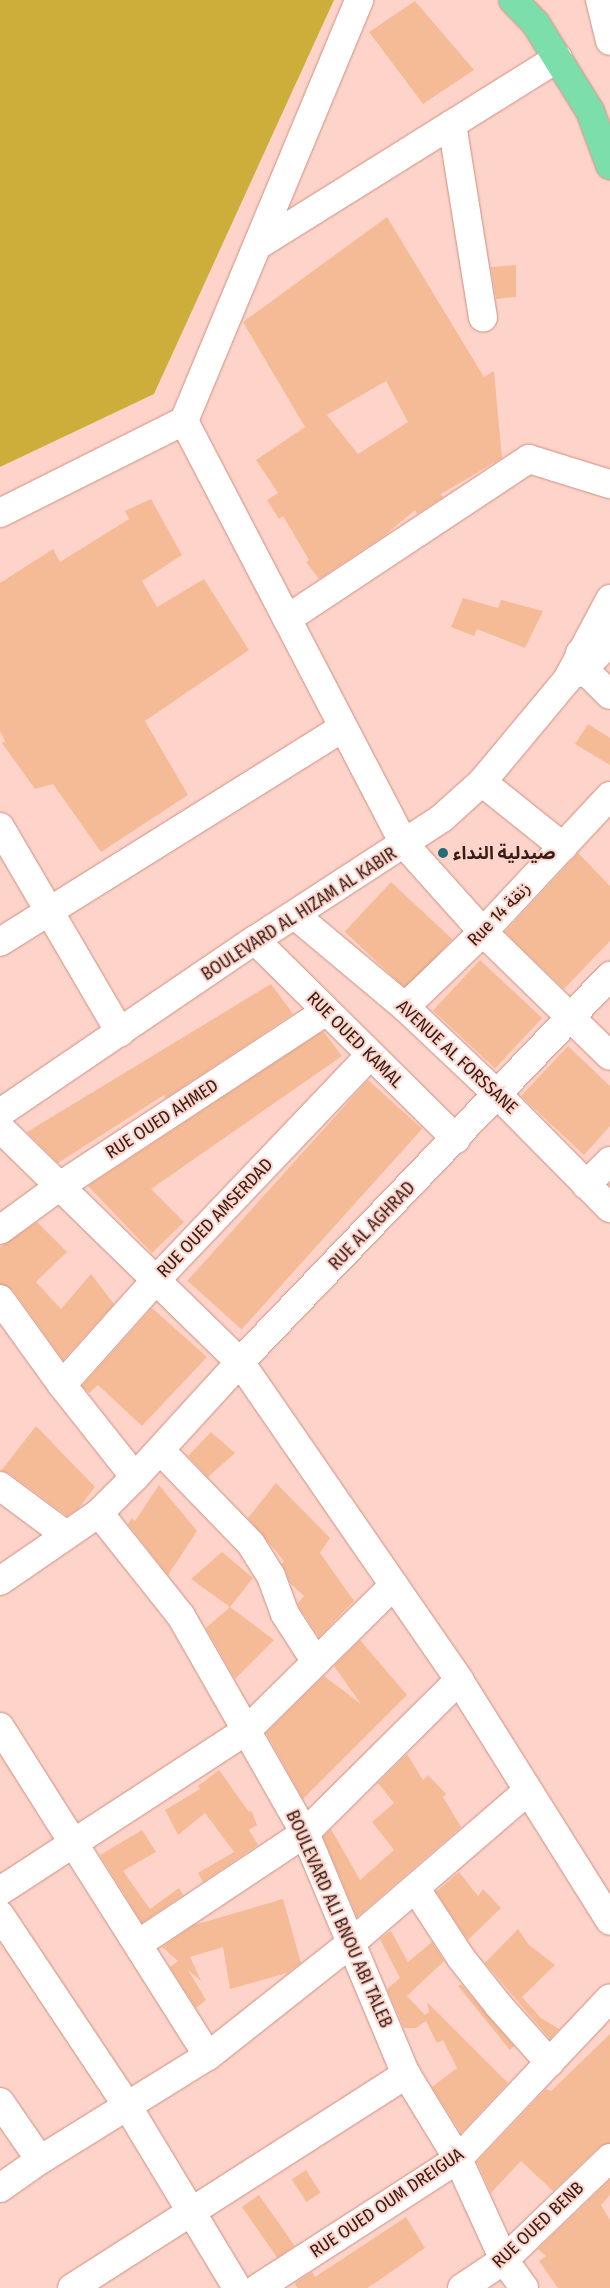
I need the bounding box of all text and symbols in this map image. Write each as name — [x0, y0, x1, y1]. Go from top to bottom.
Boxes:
place label: صيدلية النداء — [453, 842, 555, 864]
street label: BOULEVARD AL HIZAM AL KABIR — [197, 843, 401, 985]
marker: صيدلية النداء — [437, 847, 449, 859]
street label: Rue 14 زنقة — [463, 877, 535, 951]
street label: RUE OUED KAMAL — [302, 987, 408, 1093]
street label: AVENUE AL FORSSANE — [392, 995, 522, 1119]
street label: RUE OUED AHMED — [102, 1075, 222, 1163]
street label: RUE OUED AMSERDAD — [153, 1154, 277, 1282]
street label: RUE AL AGHRAD — [324, 1177, 420, 1275]
street label: BOULEVARD ALI BNOU ABI TALEB — [281, 1807, 397, 2031]
street label: RUE OUED OUM DREIGUA — [306, 2144, 468, 2262]
street label: RUE OUED BENB — [488, 2177, 588, 2273]

